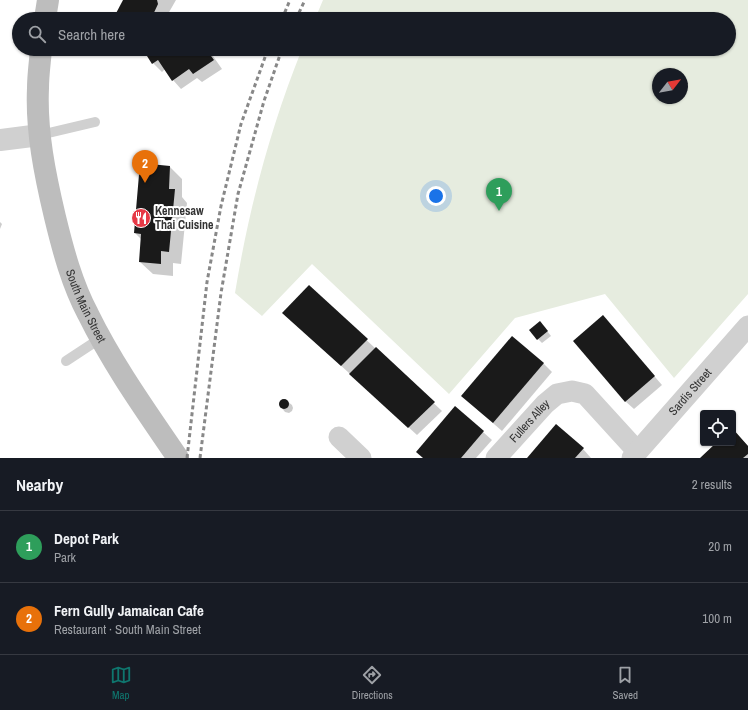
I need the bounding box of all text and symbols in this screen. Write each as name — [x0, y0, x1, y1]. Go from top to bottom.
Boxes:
search box — [12, 12, 736, 56]
icon: search — [26, 23, 48, 45]
text: Search here — [58, 24, 125, 45]
north arrow — [652, 68, 688, 104]
pin: 2 — [132, 150, 158, 183]
pin: 1 — [486, 178, 512, 211]
your location — [426, 186, 446, 206]
place label: Kennesaw Thai Cuisine — [155, 203, 214, 233]
restaurant icon: Kennesaw Thai Cuisine — [130, 207, 152, 229]
street label: South Main Street — [62, 267, 110, 346]
street label: Sardis Street — [665, 365, 715, 419]
street label: Fullers Alley — [506, 395, 553, 446]
map controls — [700, 410, 736, 446]
button: locate — [700, 410, 736, 446]
text: Nearby — [16, 473, 63, 496]
text: 2 results — [692, 476, 732, 493]
text: Depot Park — [54, 528, 119, 549]
text: 1 — [26, 538, 32, 555]
text: 20 m — [708, 538, 732, 555]
text: Park — [54, 549, 76, 566]
text: Fern Gully Jamaican Cafe — [54, 600, 204, 621]
text: 2 — [26, 610, 32, 627]
text: 100 m — [702, 610, 732, 627]
text: Restaurant · South Main Street — [54, 621, 201, 638]
tab: Map — [110, 664, 132, 702]
tab: Directions — [352, 664, 393, 702]
tab: Saved — [613, 664, 638, 702]

